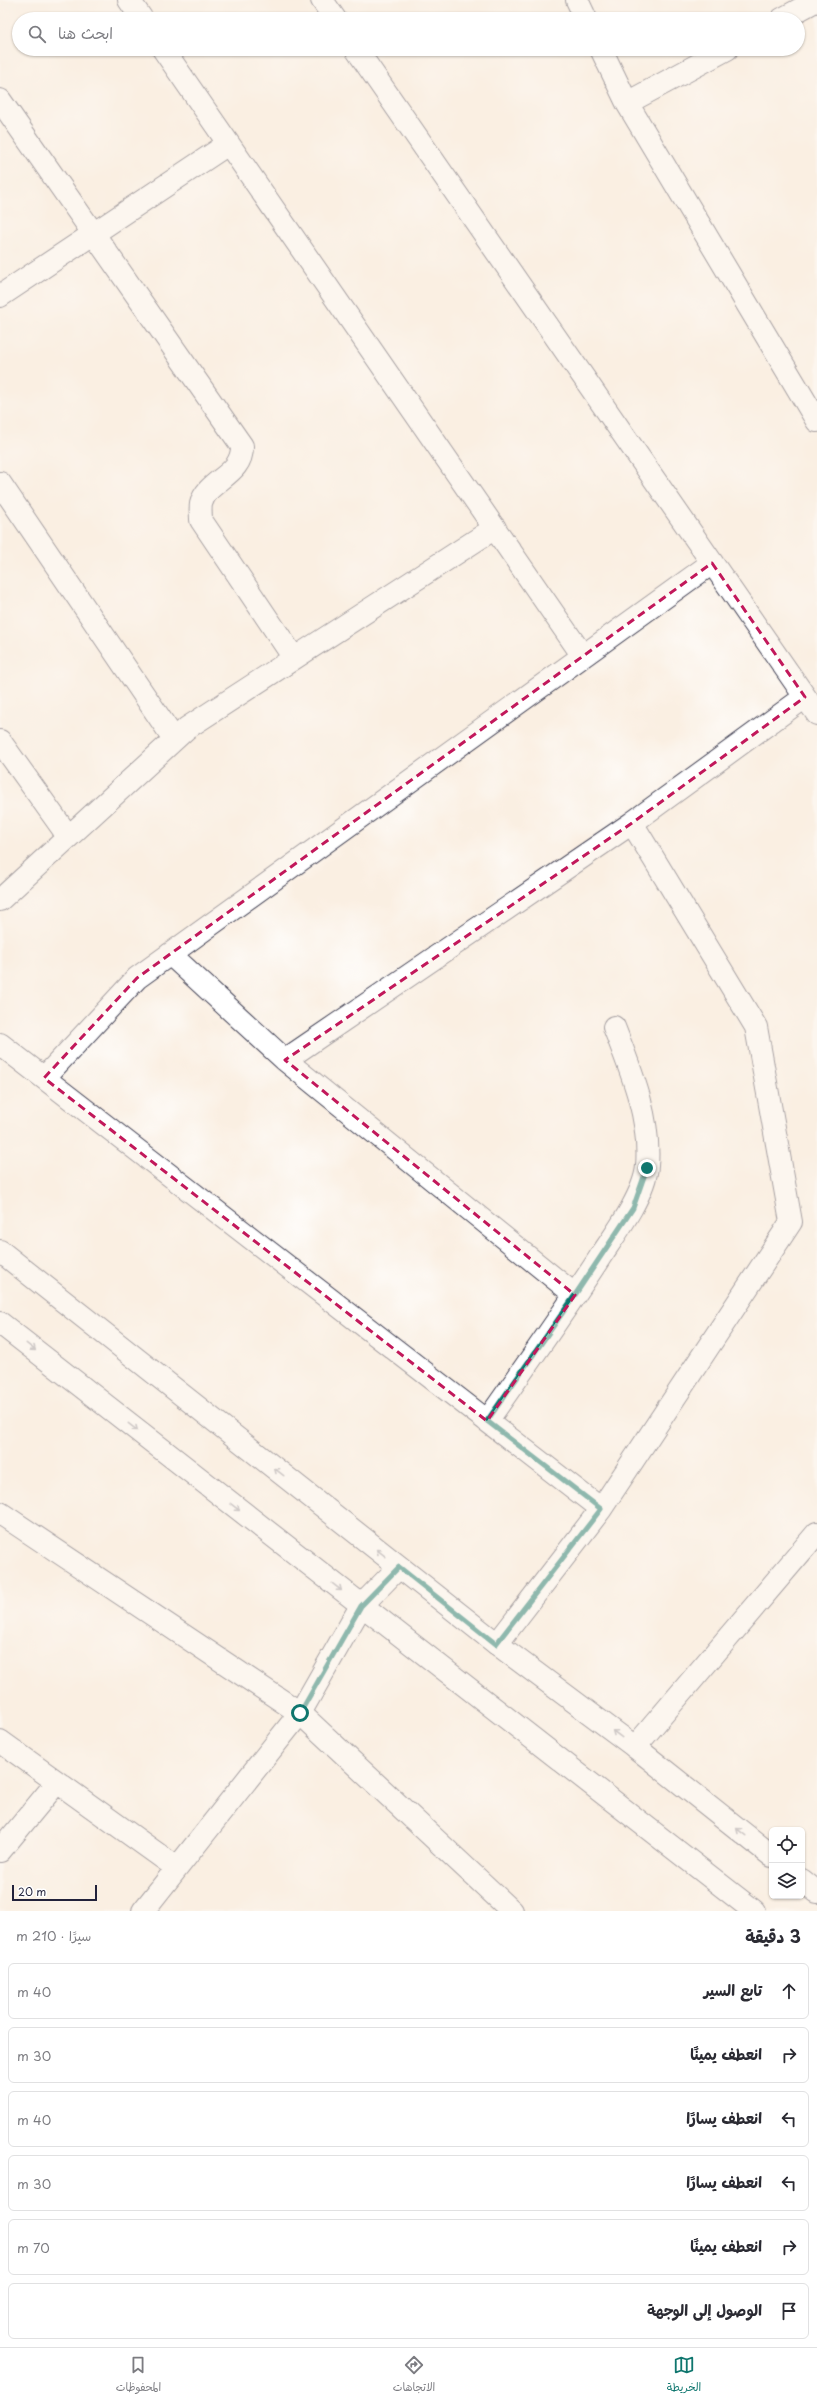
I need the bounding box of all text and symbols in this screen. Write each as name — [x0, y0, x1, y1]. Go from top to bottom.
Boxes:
search box — [12, 12, 805, 56]
text: ابحث هنا — [58, 21, 113, 44]
icon: search — [26, 23, 48, 45]
route end — [638, 1159, 656, 1177]
one-way arrow — [25, 1342, 36, 1351]
one-way arrow — [127, 1423, 138, 1431]
one-way arrow — [274, 1468, 285, 1476]
one-way arrow — [230, 1503, 241, 1511]
one-way arrow — [375, 1548, 386, 1557]
one-way arrow — [332, 1583, 343, 1592]
route start — [291, 1704, 309, 1722]
one-way arrow — [612, 1730, 623, 1738]
one-way arrow — [736, 1827, 747, 1836]
map controls — [769, 1827, 805, 1899]
button: locate — [769, 1827, 805, 1863]
button: layers — [769, 1863, 805, 1899]
scale bar — [12, 1883, 97, 1902]
text: 20 m — [18, 1883, 46, 1900]
text: 3 دقيقة — [745, 1923, 801, 1949]
text: سيرًا · 210 m — [16, 1926, 91, 1945]
text: تابع السير — [704, 1978, 762, 2001]
icon: ahead — [778, 1980, 800, 2002]
text: 40 m — [17, 1982, 51, 2001]
text: انعطف يمينًا — [690, 2042, 762, 2065]
icon: right — [778, 2044, 800, 2066]
text: 30 m — [17, 2046, 51, 2065]
text: انعطف يسارًا — [686, 2106, 762, 2129]
icon: left — [778, 2108, 800, 2130]
text: 40 m — [17, 2110, 51, 2129]
text: انعطف يسارًا — [686, 2170, 762, 2193]
icon: left — [778, 2172, 800, 2194]
text: 30 m — [17, 2174, 51, 2193]
text: انعطف يمينًا — [690, 2234, 762, 2257]
icon: right — [778, 2236, 800, 2258]
text: 70 m — [17, 2238, 50, 2257]
text: الوصول إلى الوجهة — [647, 2298, 762, 2321]
icon: arrive — [778, 2300, 800, 2322]
tab: المحفوظات — [116, 2354, 161, 2397]
tab: الاتجاهات — [393, 2354, 435, 2397]
tab: الخريطة — [667, 2354, 701, 2397]

